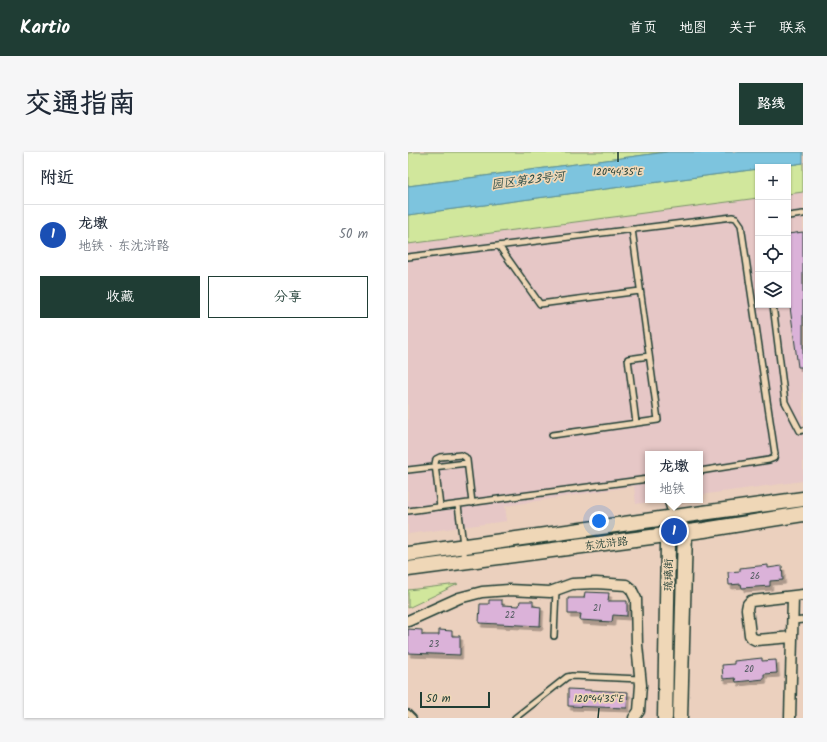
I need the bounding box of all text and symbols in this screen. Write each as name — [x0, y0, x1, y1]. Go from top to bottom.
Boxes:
text: Kartio — [20, 13, 70, 43]
text: 首页 — [629, 17, 657, 39]
text: 地图 — [679, 17, 707, 39]
text: 关于 — [729, 17, 757, 39]
text: 联系 — [779, 17, 807, 39]
text: 交通指南 — [24, 82, 136, 127]
button: 路线 — [739, 83, 803, 125]
text: 120°44'35"E — [593, 164, 644, 180]
map controls — [755, 164, 791, 308]
button: + — [755, 164, 791, 200]
text: 附近 — [40, 165, 74, 192]
water label: 园区第23号河 — [490, 166, 568, 194]
button: − — [755, 200, 791, 236]
text: 龙墩 — [78, 212, 108, 236]
text: 1 — [51, 224, 55, 245]
text: 50 m — [339, 224, 368, 245]
text: 地铁 · 东沈浒路 — [78, 236, 170, 257]
button: locate — [755, 236, 791, 272]
button: layers — [755, 272, 791, 308]
button: 收藏 — [40, 276, 200, 318]
button: 分享 — [208, 276, 368, 318]
popup — [645, 451, 703, 503]
text: 龙墩 — [659, 455, 689, 479]
text: 地铁 — [659, 479, 685, 500]
your location — [589, 511, 609, 531]
pin: 1 — [661, 516, 687, 546]
street label: 东沈浒路 — [583, 532, 629, 556]
street label: 琉璃街 — [660, 557, 678, 592]
house number: 26 — [750, 569, 760, 584]
house number: 21 — [593, 601, 601, 616]
house number: 22 — [505, 608, 515, 623]
house number: 23 — [429, 637, 439, 652]
house number: 20 — [744, 662, 754, 677]
scale bar — [420, 690, 490, 709]
text: 50 m — [426, 690, 451, 708]
text: 120°44'35"E — [574, 691, 625, 707]

